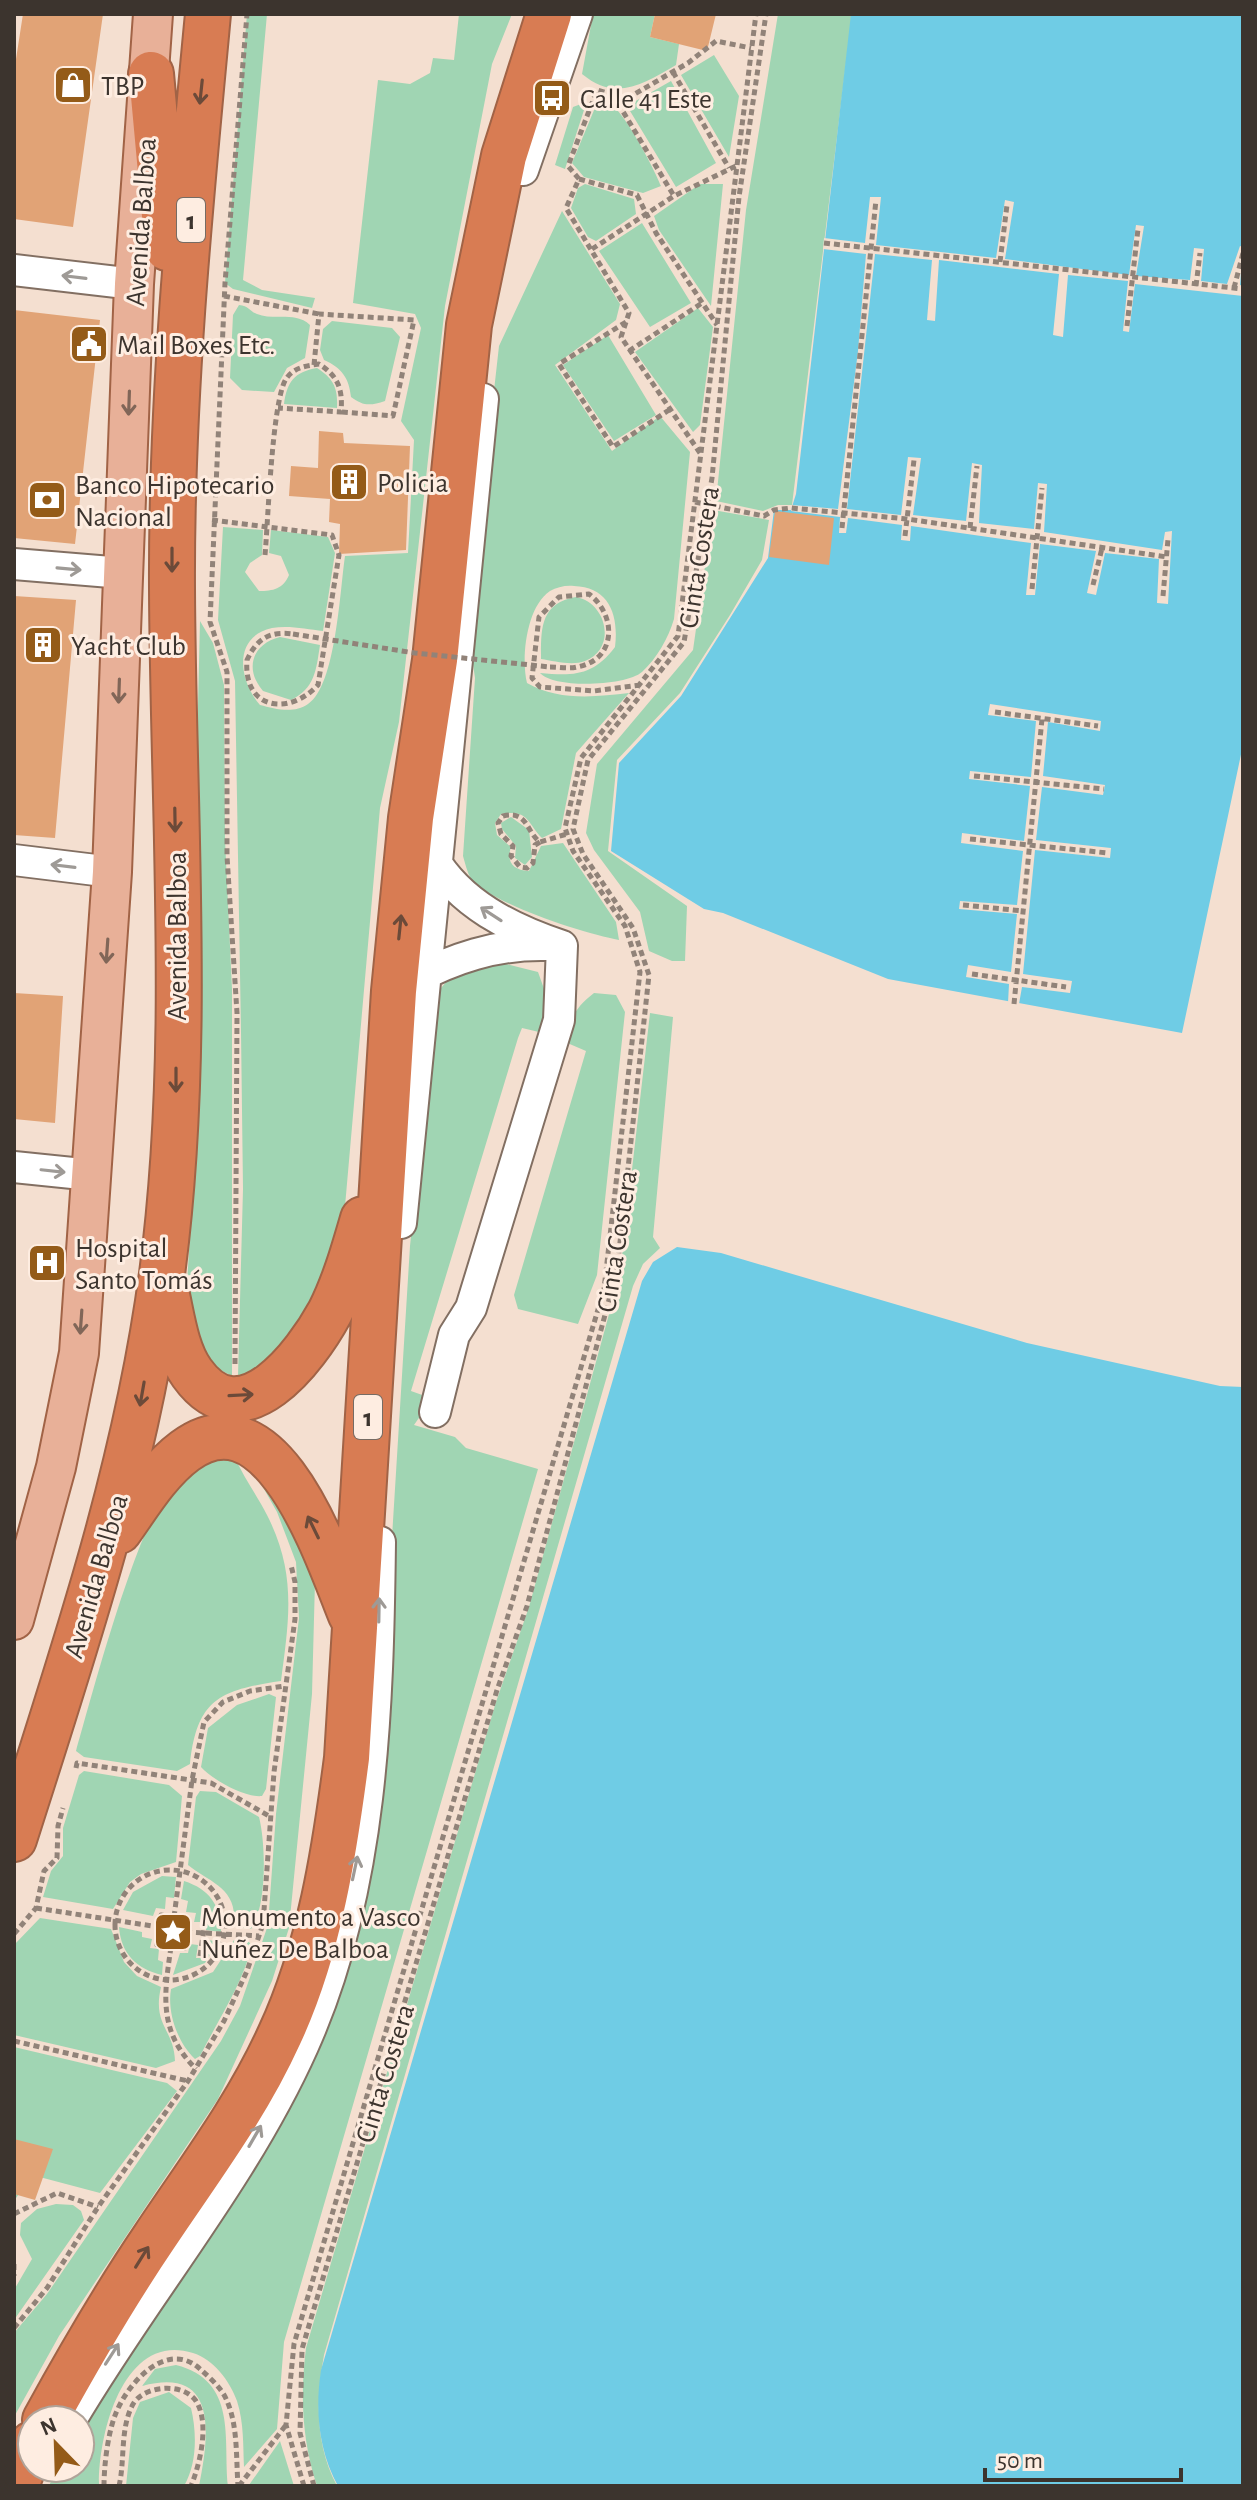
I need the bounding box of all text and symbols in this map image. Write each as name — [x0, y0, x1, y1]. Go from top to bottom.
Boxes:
shop icon: TBP — [52, 64, 94, 106]
place label: TBP — [101, 73, 144, 101]
bus stop icon: Calle 41 Este — [531, 77, 573, 119]
one-way arrow — [193, 78, 208, 105]
place label: Calle 41 Este — [580, 86, 712, 114]
street label: Avenida Balboa — [122, 137, 162, 308]
road number: 1 — [177, 198, 205, 242]
one-way arrow — [61, 270, 88, 285]
public building icon: Mail Boxes Etc. — [68, 323, 110, 365]
place label: Mail Boxes Etc. — [117, 332, 276, 360]
one-way arrow — [122, 389, 137, 416]
building icon: Policia — [328, 461, 370, 503]
place label: Policia — [377, 470, 448, 498]
place label: Banco Hipotecario Nacional — [75, 472, 274, 532]
bank icon: Banco Hipotecario Nacional — [26, 479, 68, 521]
street label: Cinta Costera — [675, 484, 725, 630]
one-way arrow — [164, 546, 180, 573]
one-way arrow — [55, 561, 81, 576]
building icon: Yacht Club — [22, 624, 64, 666]
place label: Yacht Club — [71, 633, 186, 661]
one-way arrow — [111, 677, 126, 704]
one-way arrow — [167, 806, 183, 833]
street label: Avenida Balboa — [164, 851, 192, 1021]
one-way arrow — [50, 858, 77, 873]
one-way arrow — [481, 906, 503, 923]
one-way arrow — [392, 914, 407, 941]
one-way arrow — [99, 937, 114, 964]
one-way arrow — [168, 1066, 184, 1093]
one-way arrow — [40, 1164, 65, 1179]
street label: Cinta Costera — [593, 1168, 643, 1314]
place label: Hospital Santo Tomás — [75, 1235, 213, 1295]
hospital icon: Hospital Santo Tomás — [26, 1242, 68, 1284]
one-way arrow — [73, 1308, 88, 1335]
one-way arrow — [133, 1381, 148, 1406]
one-way arrow — [227, 1388, 254, 1403]
road number: 1 — [354, 1395, 382, 1439]
street label: Avenida Balboa — [60, 1491, 134, 1662]
one-way arrow — [305, 1515, 320, 1539]
one-way arrow — [372, 1597, 387, 1624]
one-way arrow — [348, 1856, 363, 1882]
place label: Monumento a Vasco Nuñez De Balboa — [201, 1904, 421, 1964]
place icon: Monumento a Vasco Nuñez De Balboa — [152, 1911, 194, 1953]
street label: Cinta Costera — [352, 2001, 420, 2146]
one-way arrow — [248, 2125, 263, 2149]
one-way arrow — [135, 2246, 151, 2269]
one-way arrow — [105, 2343, 121, 2366]
north arrow — [16, 2404, 96, 2484]
text: N — [37, 2413, 60, 2440]
scale bar — [985, 2432, 1181, 2482]
text: 50 m — [997, 2449, 1043, 2473]

